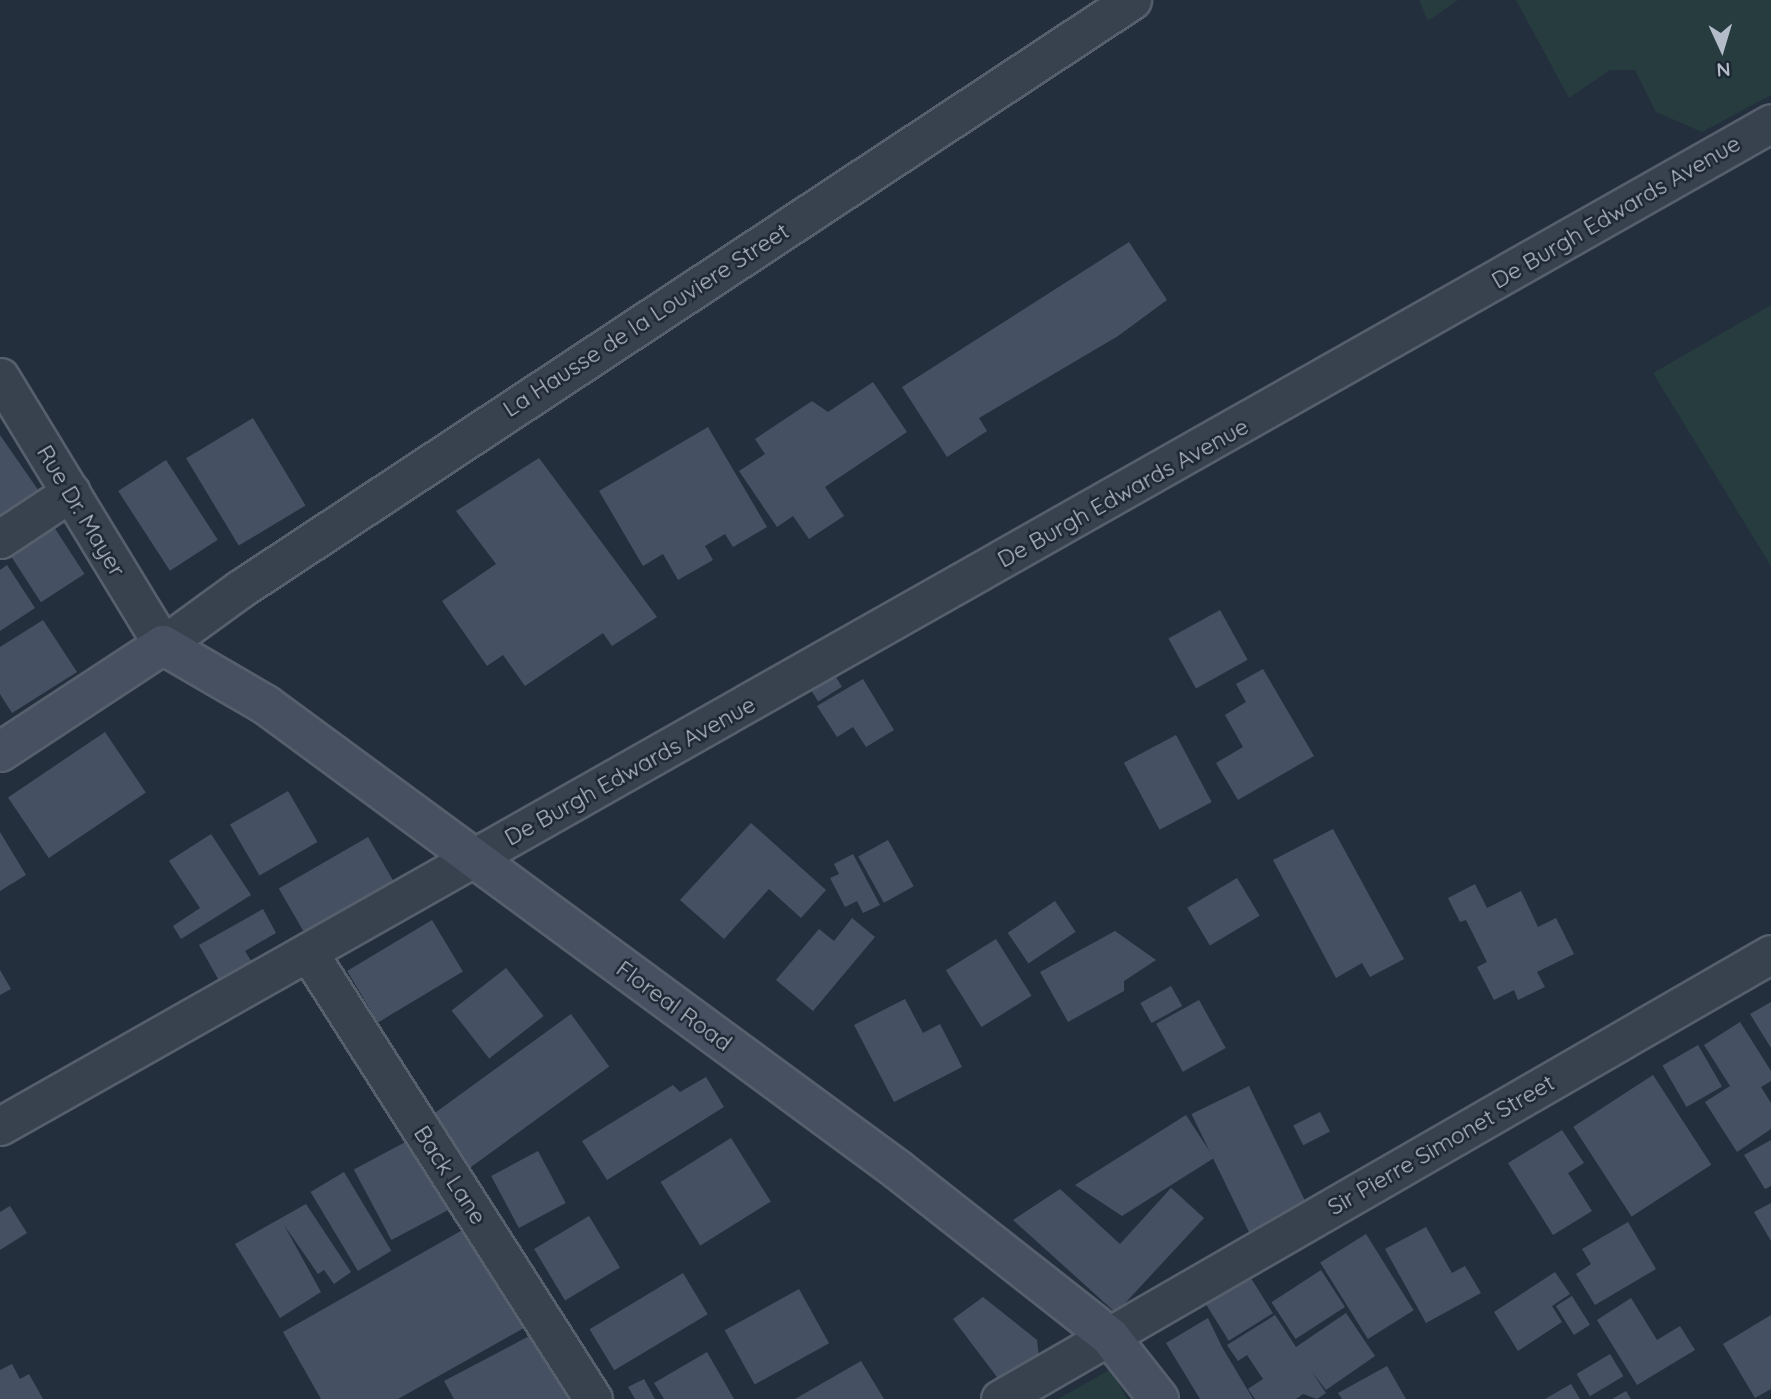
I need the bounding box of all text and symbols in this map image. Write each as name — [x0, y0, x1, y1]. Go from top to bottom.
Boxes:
north arrow — [1687, 14, 1757, 84]
text: N — [1716, 57, 1731, 82]
street label: De Burgh Edwards Avenue — [1487, 129, 1745, 295]
street label: La Hausse de la Louviere Street — [498, 217, 794, 423]
street label: De Burgh Edwards Avenue — [993, 412, 1253, 574]
street label: Rue Dr. Mayer — [31, 440, 131, 582]
street label: De Burgh Edwards Avenue — [500, 690, 760, 852]
street label: Floreal Road — [611, 955, 737, 1057]
street label: Sir Pierre Simonet Street — [1323, 1069, 1559, 1221]
street label: Back Lane — [408, 1121, 492, 1229]

